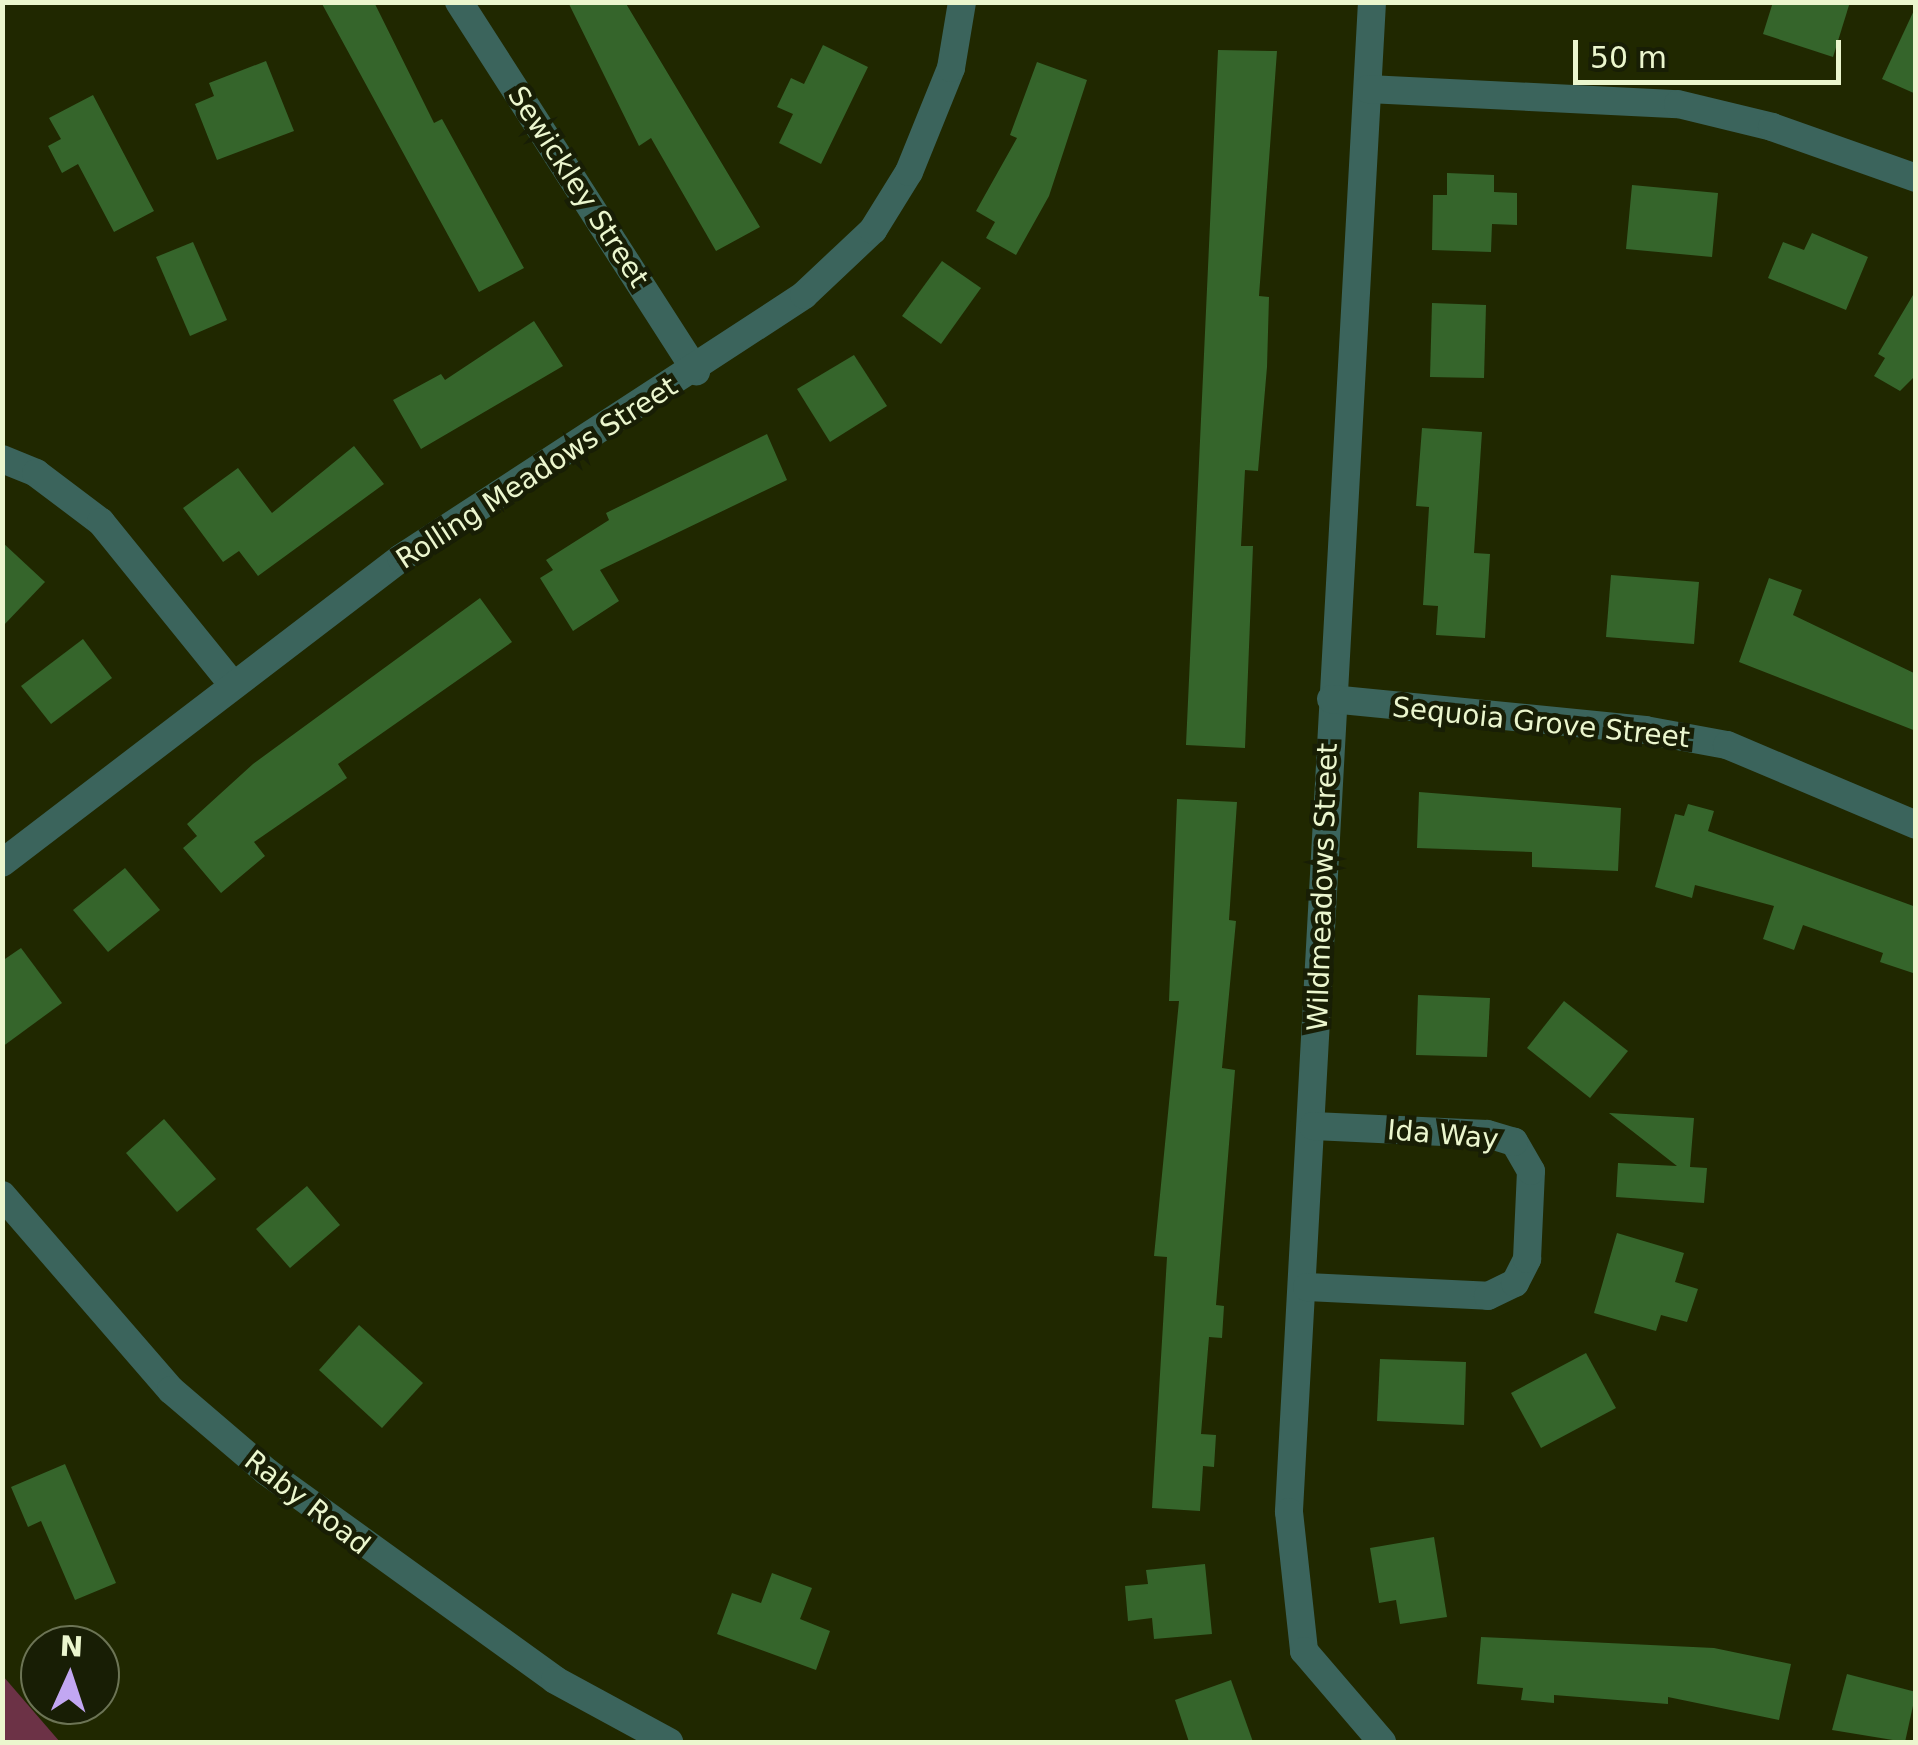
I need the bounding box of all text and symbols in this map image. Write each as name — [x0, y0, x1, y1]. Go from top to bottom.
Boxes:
scale bar — [1578, 20, 1846, 82]
text: 50 m — [1590, 40, 1667, 75]
street label: Sewickley Street — [501, 80, 655, 294]
street label: Rolling Meadows Street — [390, 370, 684, 576]
street label: Sequoia Grove Street — [1391, 691, 1691, 755]
street label: Wildmeadows Street — [1301, 742, 1345, 1032]
street label: Ida Way — [1386, 1113, 1500, 1157]
street label: Raby Road — [238, 1444, 376, 1562]
north arrow — [20, 1625, 120, 1725]
text: N — [59, 1629, 84, 1664]

